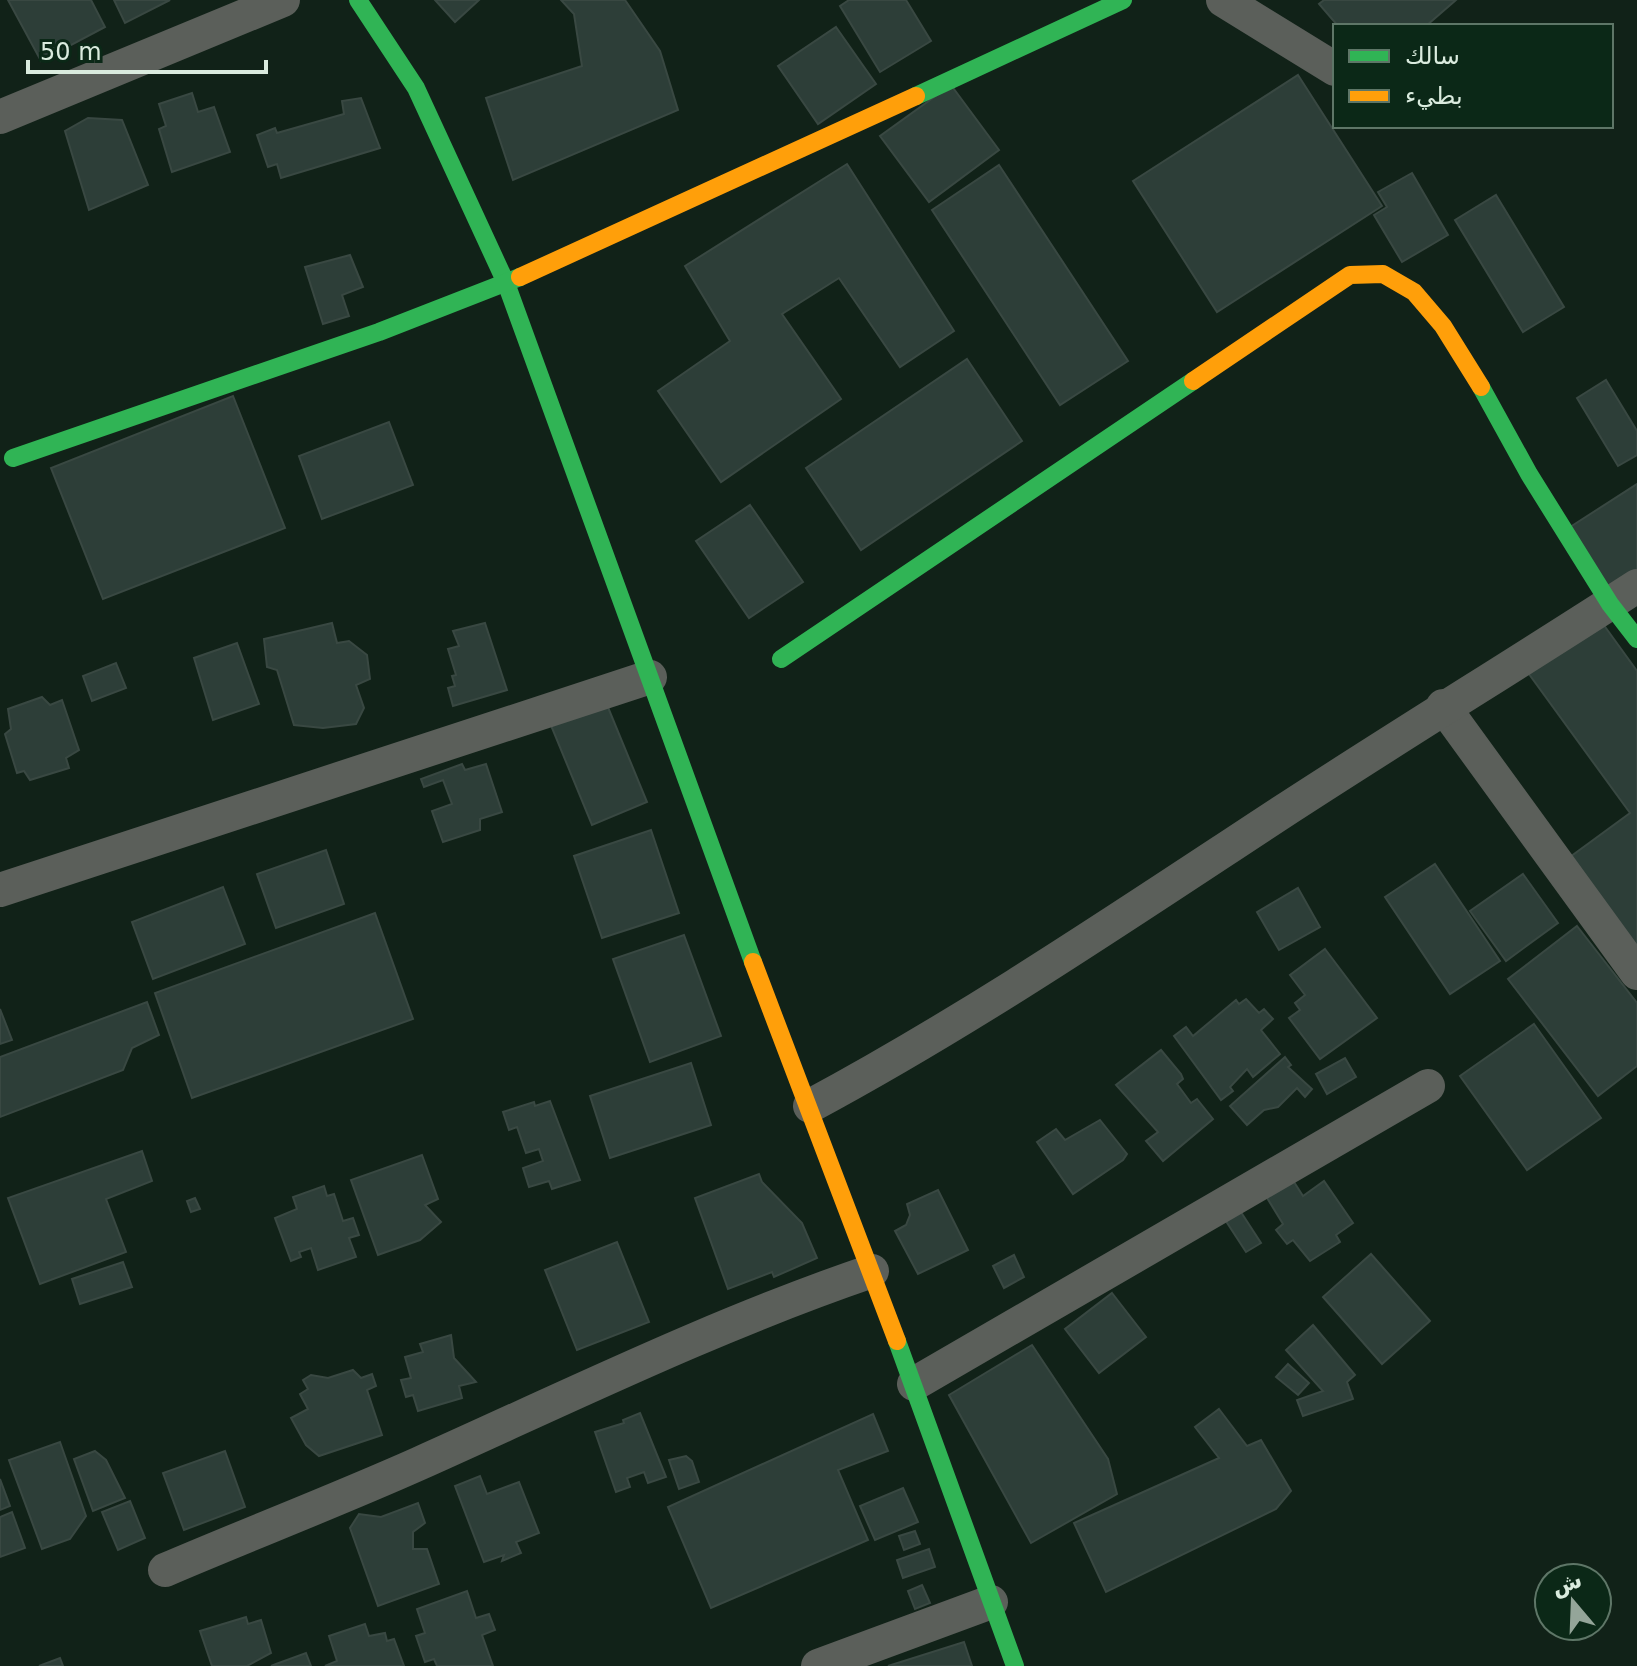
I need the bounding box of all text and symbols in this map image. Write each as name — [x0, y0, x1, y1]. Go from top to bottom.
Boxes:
scale bar — [28, 24, 266, 74]
legend — [1333, 24, 1613, 128]
text: 50 m — [40, 38, 102, 66]
text: سالك — [1405, 42, 1460, 70]
text: بطيء — [1405, 82, 1463, 110]
north arrow — [1533, 1562, 1613, 1642]
text: ش — [1548, 1567, 1585, 1600]

